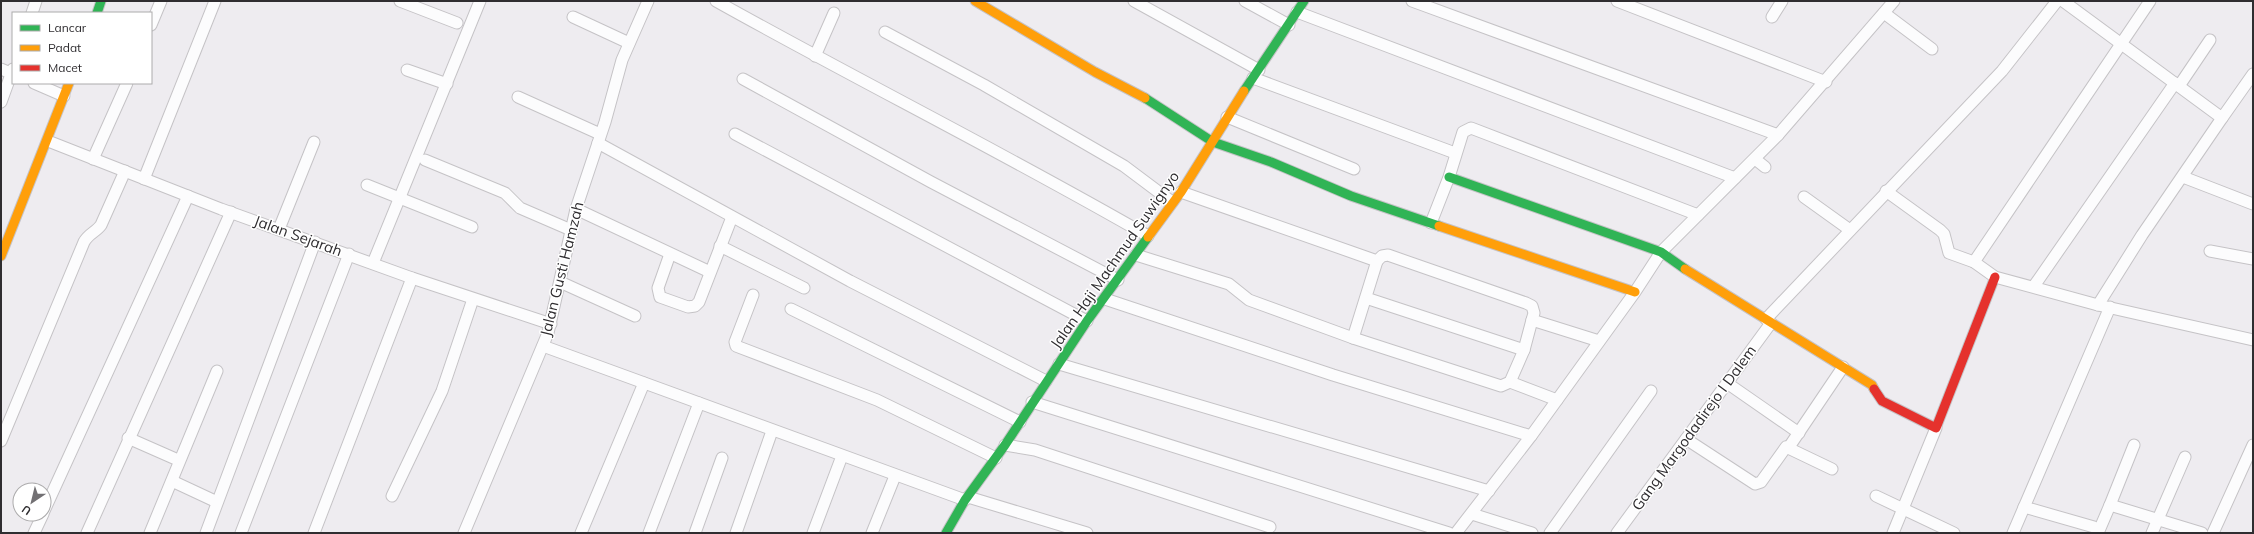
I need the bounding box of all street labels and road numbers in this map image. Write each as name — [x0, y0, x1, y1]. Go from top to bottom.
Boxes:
street label: Jalan Haji Machmud Suwignyo — [1046, 167, 1183, 352]
street label: Jalan Gusti Hamzah — [536, 200, 587, 338]
street label: Jalan Sejarah — [251, 211, 345, 260]
street label: Gang Margodadirejo I Dalem — [1627, 341, 1760, 514]

